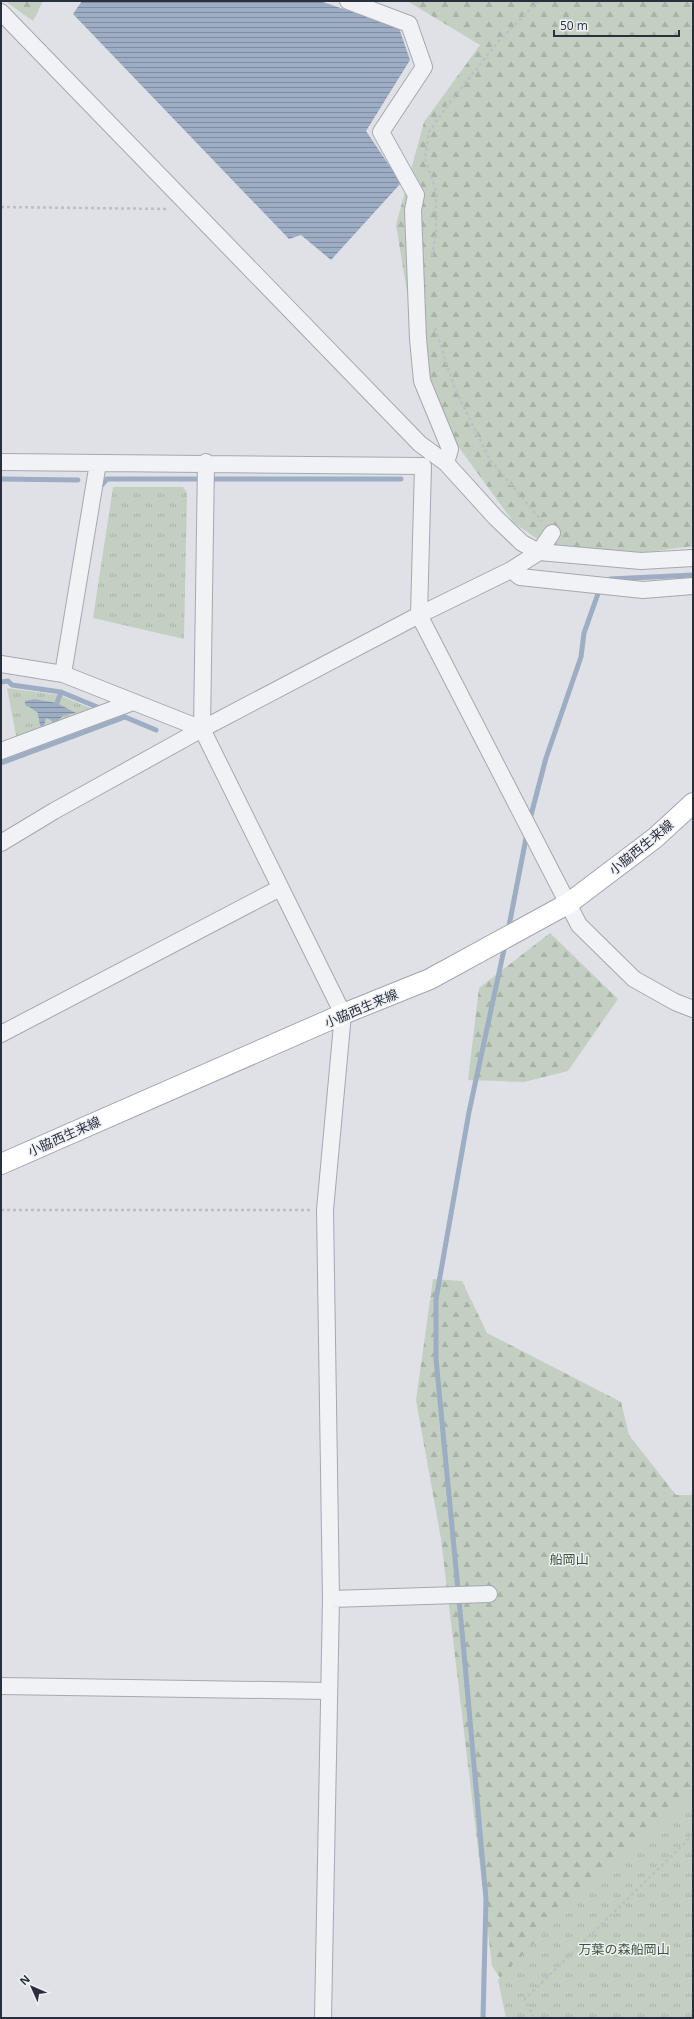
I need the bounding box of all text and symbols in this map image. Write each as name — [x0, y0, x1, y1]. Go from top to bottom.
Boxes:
scale bar — [554, 12, 679, 38]
text: 50 m — [560, 17, 588, 34]
street label: 小脇西生来線 — [605, 815, 677, 879]
street label: 小脇西生来線 — [322, 984, 400, 1032]
street label: 小脇西生来線 — [25, 1112, 103, 1160]
park label: 船岡山 — [549, 1550, 589, 1568]
park label: 万葉の森船岡山 — [578, 1940, 670, 1958]
north arrow — [12, 1967, 52, 2007]
text: N — [16, 1971, 33, 1988]

